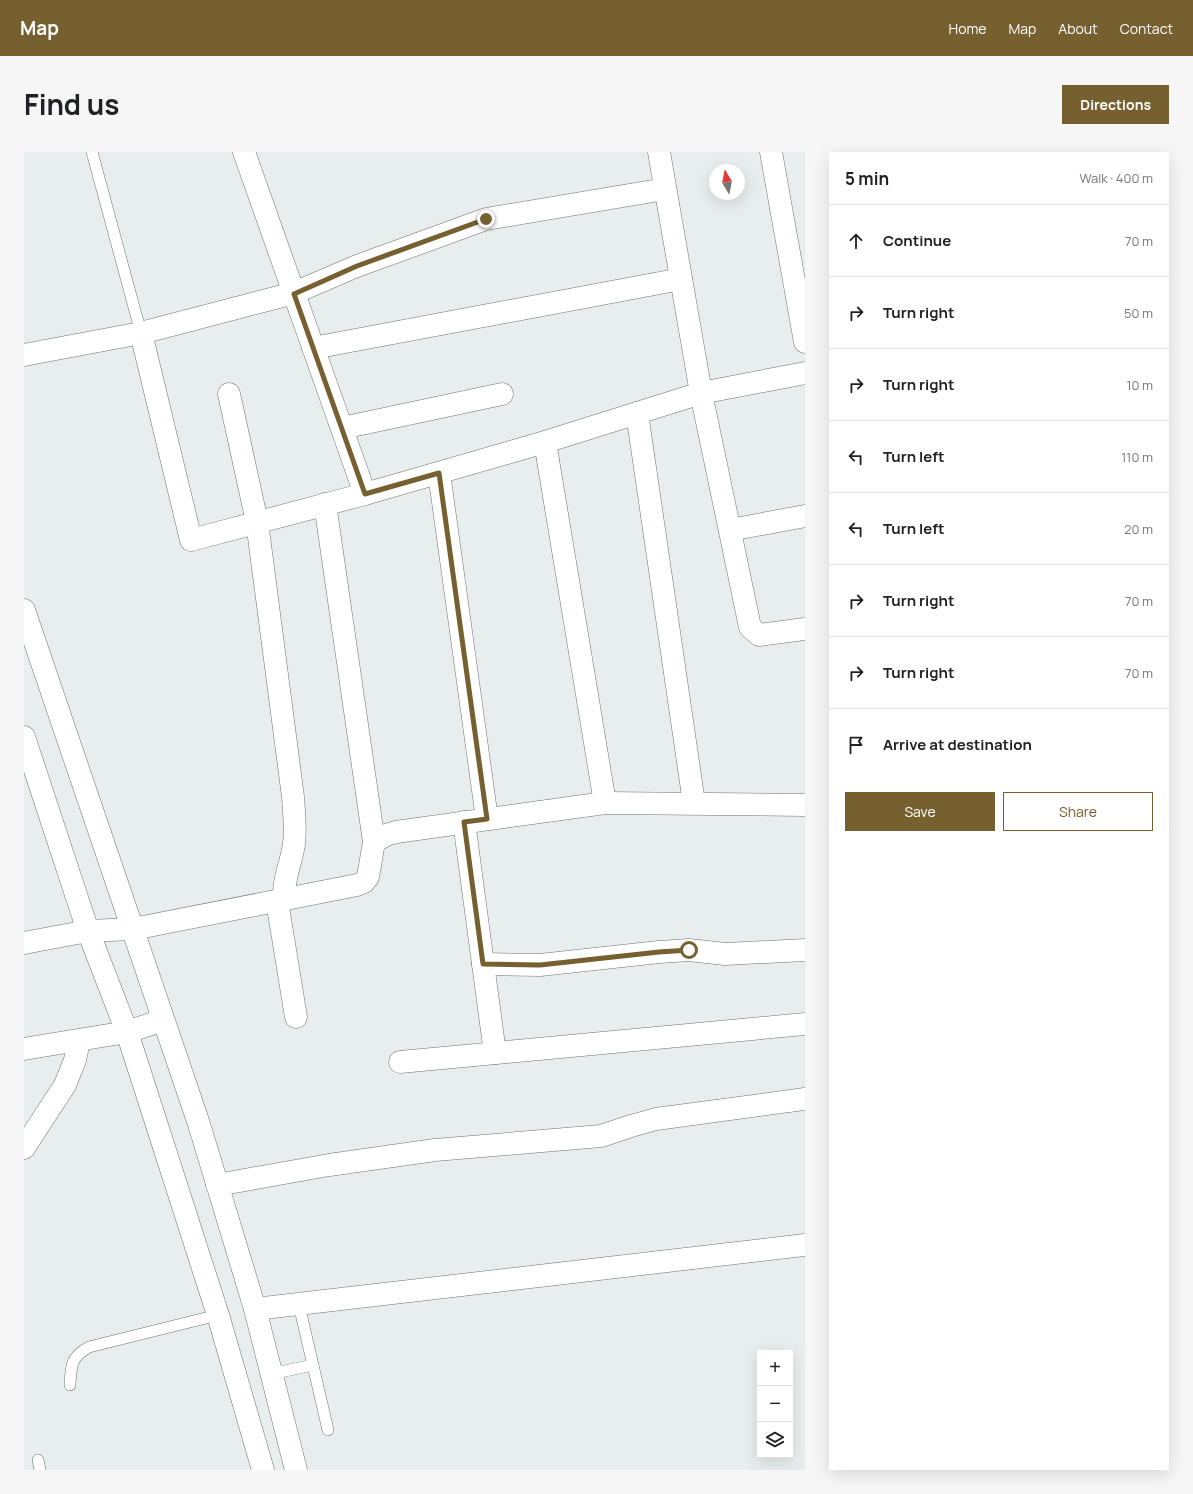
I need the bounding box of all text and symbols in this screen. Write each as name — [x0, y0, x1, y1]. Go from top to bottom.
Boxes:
text: Map — [20, 15, 59, 41]
text: Home — [949, 19, 986, 38]
text: Map — [1008, 19, 1036, 38]
text: About — [1058, 19, 1098, 38]
text: Contact — [1120, 19, 1173, 38]
text: Find us — [24, 85, 119, 123]
button: Directions — [1062, 85, 1169, 124]
north arrow — [709, 164, 745, 200]
text: 5 min — [845, 167, 889, 190]
text: Walk · 400 m — [1079, 169, 1153, 187]
route end — [477, 210, 495, 228]
icon: ahead — [845, 230, 867, 252]
text: Continue — [883, 230, 951, 251]
text: 70 m — [1125, 232, 1153, 250]
icon: right — [845, 302, 867, 324]
text: Turn right — [883, 302, 954, 323]
text: 50 m — [1124, 304, 1153, 322]
icon: right — [845, 374, 867, 396]
text: Turn right — [883, 374, 954, 395]
text: 10 m — [1126, 376, 1153, 394]
icon: left — [845, 446, 867, 468]
text: Turn left — [883, 446, 945, 467]
text: 110 m — [1121, 448, 1153, 466]
icon: left — [845, 518, 867, 540]
text: Turn left — [883, 518, 945, 539]
text: 20 m — [1124, 520, 1153, 538]
icon: right — [845, 590, 867, 612]
text: Turn right — [883, 590, 954, 611]
text: 70 m — [1125, 592, 1153, 610]
icon: right — [845, 662, 867, 684]
text: Turn right — [883, 662, 954, 683]
text: 70 m — [1125, 664, 1153, 682]
icon: arrive — [845, 734, 867, 756]
text: Arrive at destination — [883, 734, 1032, 755]
button: Save — [845, 792, 995, 831]
button: Share — [1003, 792, 1153, 831]
route start — [680, 941, 698, 959]
map controls — [757, 1350, 793, 1458]
button: + — [757, 1350, 793, 1386]
button: − — [757, 1386, 793, 1422]
button: layers — [757, 1422, 793, 1458]

